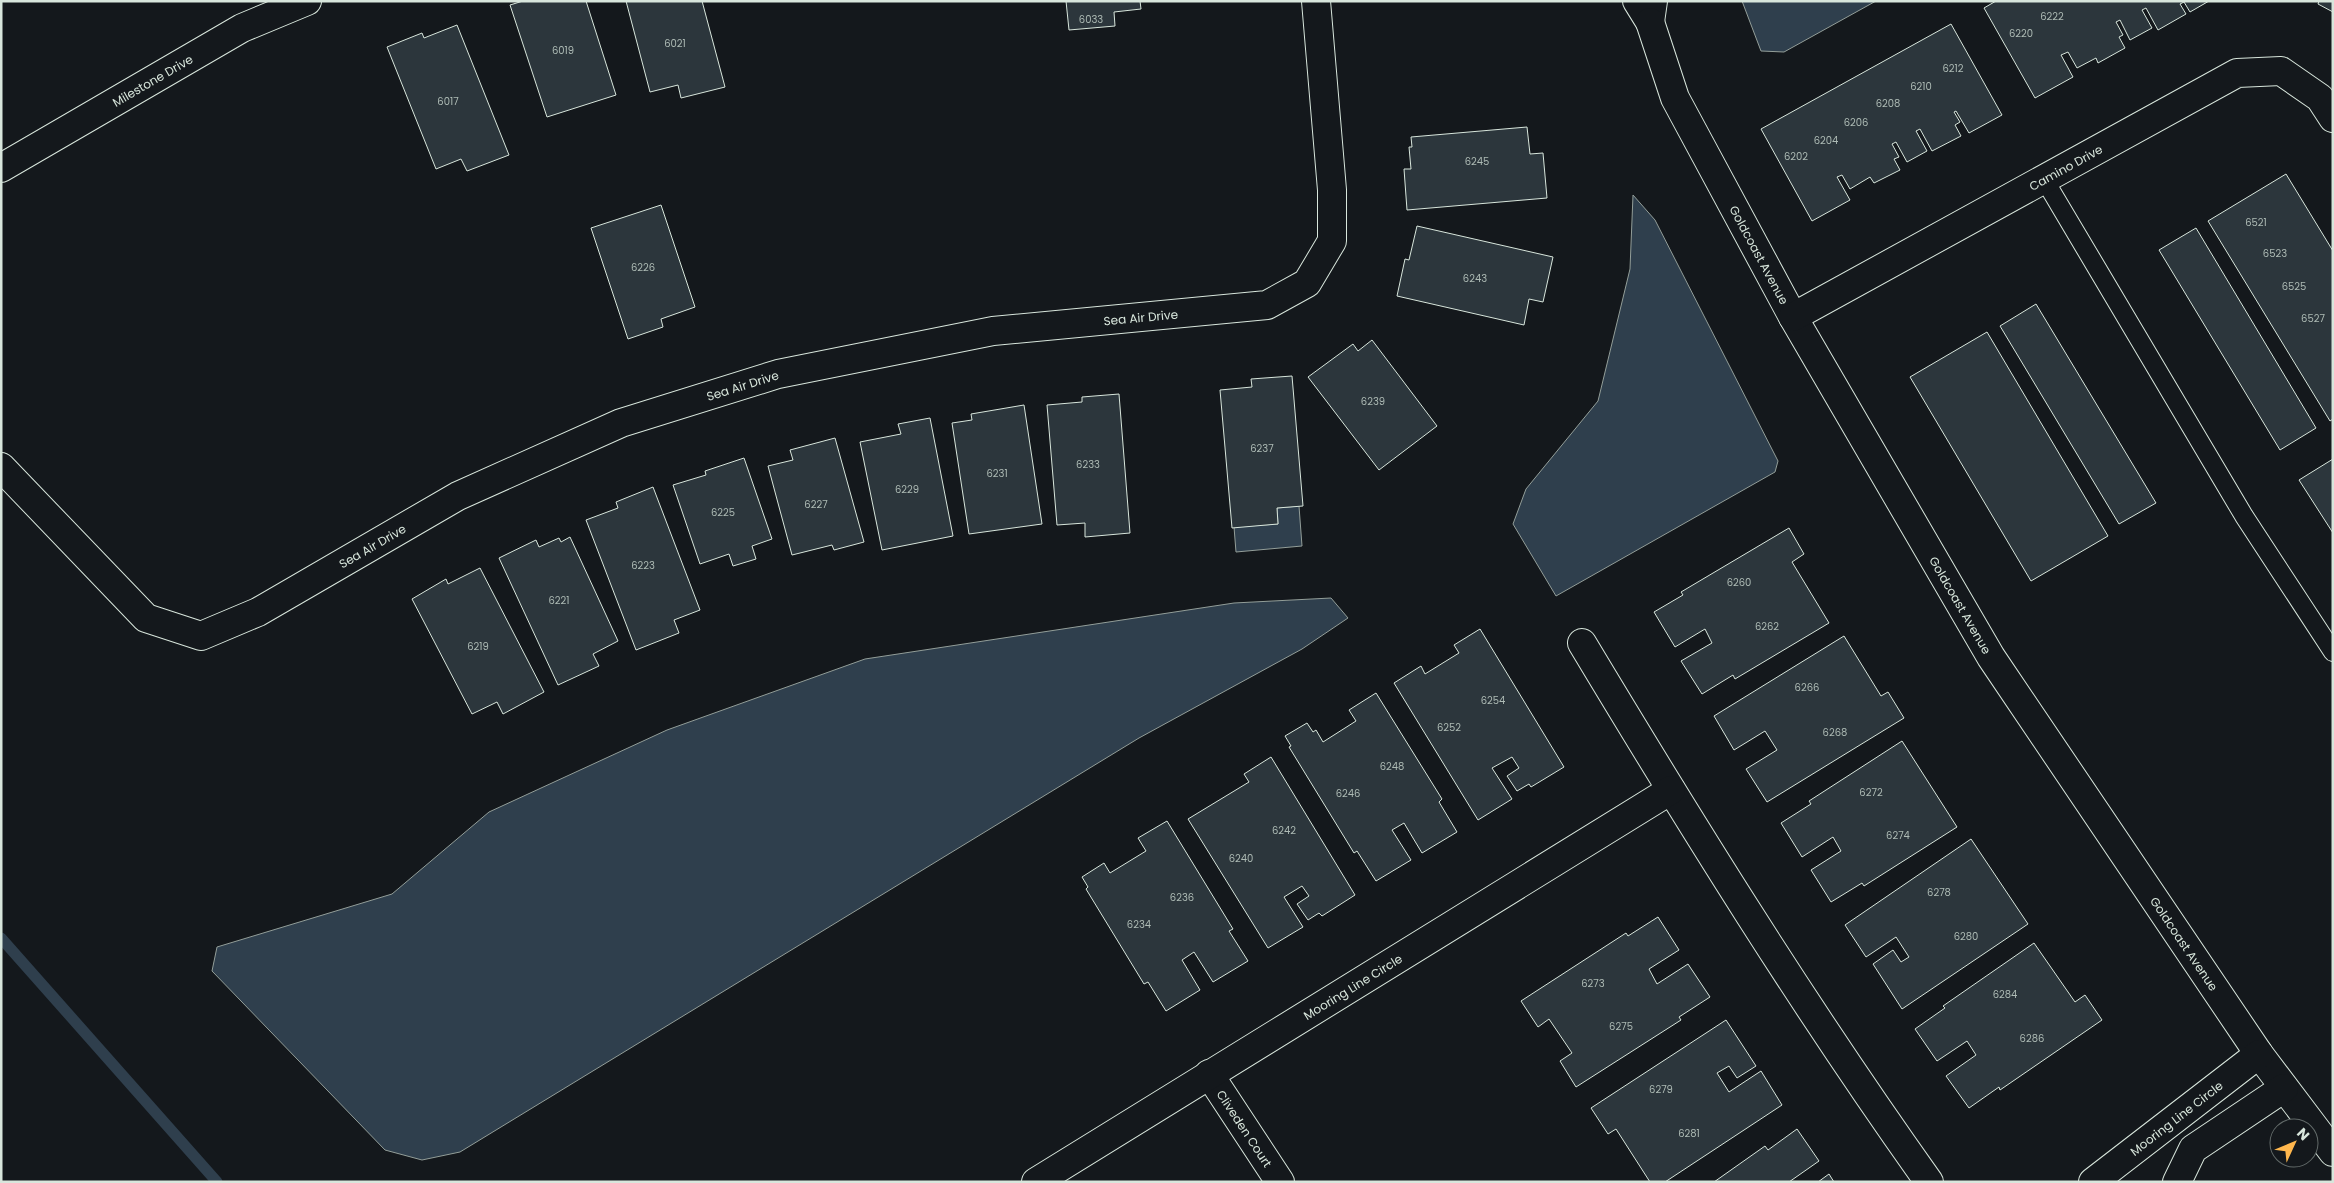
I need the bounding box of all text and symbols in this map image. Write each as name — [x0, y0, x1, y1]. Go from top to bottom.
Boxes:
house number: 6222 — [2040, 9, 2064, 24]
house number: 6033 — [1079, 12, 1103, 27]
house number: 6220 — [2009, 26, 2033, 41]
house number: 6021 — [664, 36, 686, 51]
house number: 6019 — [552, 43, 574, 58]
street label: Milestone Drive — [109, 50, 196, 110]
house number: 6212 — [1942, 61, 1964, 76]
house number: 6210 — [1910, 79, 1932, 94]
house number: 6017 — [437, 94, 459, 109]
house number: 6208 — [1876, 96, 1900, 111]
house number: 6206 — [1844, 115, 1868, 130]
house number: 6204 — [1814, 133, 1838, 148]
street label: Camino Drive — [2026, 140, 2105, 194]
house number: 6202 — [1784, 149, 1808, 164]
house number: 6245 — [1465, 154, 1489, 169]
street label: Goldcoast Avenue — [1726, 202, 1793, 307]
house number: 6521 — [2245, 215, 2267, 230]
house number: 6523 — [2263, 246, 2287, 261]
house number: 6226 — [631, 260, 655, 275]
house number: 6243 — [1463, 271, 1487, 286]
house number: 6525 — [2282, 279, 2306, 294]
street label: Sea Air Drive — [1103, 305, 1179, 329]
house number: 6527 — [2301, 311, 2325, 326]
street label: Sea Air Drive — [704, 366, 781, 404]
house number: 6239 — [1361, 394, 1385, 409]
house number: 6237 — [1250, 441, 1274, 456]
house number: 6233 — [1076, 457, 1100, 472]
house number: 6231 — [986, 466, 1008, 481]
house number: 6229 — [895, 482, 919, 497]
house number: 6227 — [804, 497, 828, 512]
house number: 6225 — [711, 505, 735, 520]
street label: Sea Air Drive — [336, 520, 409, 572]
street label: Goldcoast Avenue — [1926, 553, 1996, 657]
house number: 6223 — [631, 558, 655, 573]
house number: 6260 — [1727, 575, 1751, 590]
house number: 6221 — [548, 593, 570, 608]
house number: 6262 — [1755, 619, 1779, 634]
house number: 6219 — [467, 639, 489, 654]
house number: 6266 — [1795, 680, 1819, 695]
house number: 6254 — [1481, 693, 1505, 708]
house number: 6252 — [1437, 720, 1461, 735]
house number: 6268 — [1823, 725, 1847, 740]
house number: 6248 — [1380, 759, 1404, 774]
house number: 6272 — [1859, 785, 1883, 800]
house number: 6246 — [1336, 786, 1360, 801]
house number: 6242 — [1272, 823, 1296, 838]
house number: 6274 — [1886, 828, 1910, 843]
house number: 6240 — [1229, 851, 1253, 866]
house number: 6278 — [1927, 885, 1951, 900]
house number: 6236 — [1170, 890, 1194, 905]
street label: Goldcoast Avenue — [2147, 893, 2222, 994]
house number: 6234 — [1127, 917, 1151, 932]
house number: 6280 — [1954, 929, 1978, 944]
street label: Mooring Line Circle — [1300, 950, 1405, 1024]
house number: 6273 — [1581, 976, 1605, 991]
house number: 6284 — [1993, 987, 2017, 1002]
house number: 6275 — [1609, 1019, 1633, 1034]
house number: 6286 — [2020, 1031, 2044, 1046]
street label: Mooring Line Circle — [2126, 1077, 2226, 1159]
house number: 6279 — [1649, 1082, 1673, 1097]
street label: Cliveden Court — [1213, 1086, 1276, 1170]
north arrow — [2269, 1118, 2319, 1168]
text: N — [2293, 1123, 2314, 1145]
house number: 6281 — [1678, 1126, 1700, 1141]

